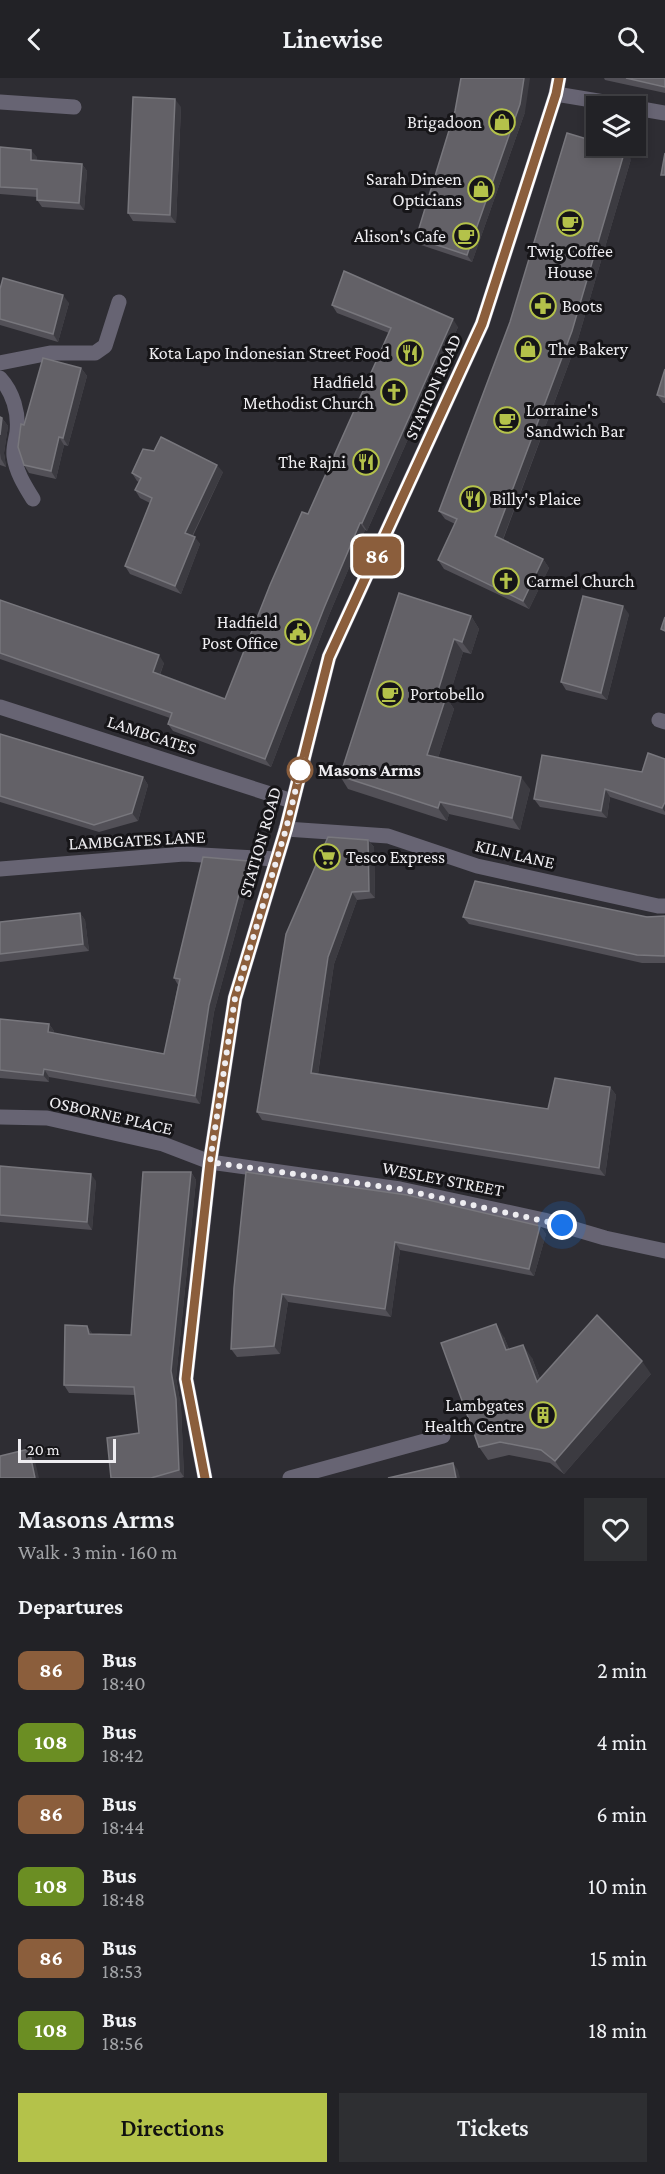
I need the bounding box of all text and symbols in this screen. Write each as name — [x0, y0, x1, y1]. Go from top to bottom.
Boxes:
icon: back — [18, 23, 51, 56]
icon: search — [614, 23, 647, 56]
text: Linewise — [282, 24, 383, 54]
map controls — [586, 96, 646, 156]
button: layers — [586, 96, 646, 156]
shop icon: Brigadoon — [487, 107, 517, 137]
place label: Brigadoon — [407, 112, 482, 132]
place label: Sarah Dineen Opticians — [366, 169, 462, 210]
shop icon: Sarah Dineen Opticians — [466, 174, 496, 204]
cafe icon: Twig Coffee House — [555, 208, 585, 238]
cafe icon: Alison's Cafe — [451, 221, 481, 251]
place label: Alison's Cafe — [354, 226, 446, 246]
place label: Twig Coffee House — [527, 241, 613, 282]
pharmacy icon: Boots — [528, 291, 558, 321]
place label: Boots — [562, 296, 603, 316]
street label: STATION ROAD — [401, 331, 465, 443]
shop icon: The Bakery — [513, 334, 543, 364]
restaurant icon: Kota Lapo Indonesian Street Food — [395, 338, 425, 368]
place label: The Bakery — [548, 339, 629, 359]
place label: Kota Lapo Indonesian Street Food — [149, 343, 391, 363]
place label: Hadfield Methodist Church — [243, 372, 375, 413]
church icon: Hadfield Methodist Church — [379, 377, 409, 407]
place label: Lorraine's Sandwich Bar — [526, 400, 625, 441]
cafe icon: Lorraine's Sandwich Bar — [492, 405, 522, 435]
restaurant icon: The Rajni — [351, 447, 381, 477]
place label: The Rajni — [278, 452, 346, 473]
restaurant icon: Billy's Plaice — [458, 484, 488, 514]
place label: Billy's Plaice — [492, 489, 581, 509]
line badge: 86 — [350, 536, 404, 576]
text: 86 — [365, 544, 389, 568]
church icon: Carmel Church — [491, 566, 521, 596]
place label: Carmel Church — [526, 571, 635, 591]
place label: Hadfield Post Office — [202, 612, 279, 653]
public building icon: Hadfield Post Office — [283, 617, 313, 647]
cafe icon: Portobello — [375, 679, 405, 709]
place label: Portobello — [410, 684, 484, 704]
street label: LAMBGATES — [105, 711, 199, 759]
marker: Masons Arms — [287, 757, 313, 783]
place label: Masons Arms — [318, 760, 421, 780]
street label: STATION ROAD — [235, 785, 285, 899]
street label: LAMBGATES LANE — [68, 826, 206, 854]
street label: KILN LANE — [473, 835, 557, 873]
supermarket icon: Tesco Express — [312, 842, 342, 872]
place label: Tesco Express — [346, 847, 445, 867]
street label: OSBORNE PLACE — [47, 1091, 175, 1139]
street label: WESLEY STREET — [380, 1157, 506, 1201]
your location — [547, 1210, 577, 1240]
place label: Lambgates Health Centre — [424, 1395, 524, 1436]
building icon: Lambgates Health Centre — [528, 1400, 558, 1430]
scale bar — [18, 1436, 116, 1464]
text: 20 m — [27, 1441, 60, 1458]
button: heart — [584, 1498, 647, 1561]
text: Masons Arms — [18, 1503, 174, 1534]
text: Walk · 3 min · 160 m — [18, 1541, 177, 1563]
text: Departures — [18, 1594, 123, 1619]
text: Bus — [102, 1647, 136, 1672]
text: 86 — [39, 1658, 63, 1682]
text: 2 min — [597, 1658, 647, 1683]
text: 18:40 — [102, 1672, 146, 1694]
text: Bus — [102, 1719, 136, 1744]
text: 108 — [35, 1730, 67, 1754]
text: 4 min — [596, 1730, 647, 1755]
text: 18:42 — [102, 1744, 144, 1766]
text: Bus — [102, 1791, 136, 1816]
text: 86 — [39, 1802, 63, 1826]
text: 6 min — [596, 1802, 647, 1827]
text: 18:44 — [102, 1816, 144, 1838]
text: Bus — [102, 1863, 136, 1888]
text: 108 — [35, 1874, 67, 1898]
text: 10 min — [588, 1874, 647, 1899]
text: 18:48 — [102, 1888, 145, 1910]
text: Bus — [102, 1935, 136, 1960]
text: 86 — [39, 1946, 63, 1970]
text: 15 min — [590, 1946, 647, 1971]
text: 18:53 — [102, 1960, 143, 1982]
text: Bus — [102, 2007, 136, 2032]
text: 108 — [35, 2018, 67, 2042]
text: 18 min — [588, 2018, 647, 2043]
text: 18:56 — [102, 2032, 144, 2054]
button: Directions — [18, 2093, 327, 2162]
button: Tickets — [339, 2093, 647, 2162]

